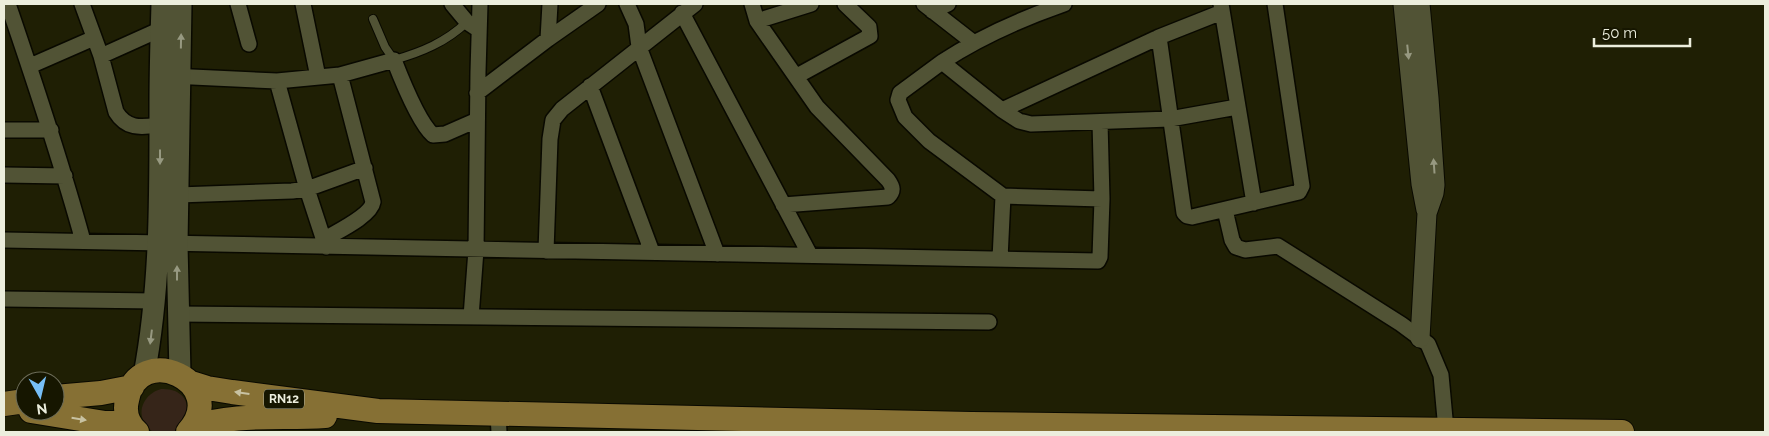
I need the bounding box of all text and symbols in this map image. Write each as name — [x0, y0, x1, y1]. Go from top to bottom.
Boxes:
scale bar — [1594, 15, 1690, 47]
text: 50 m — [1602, 24, 1637, 42]
one-way arrow — [177, 32, 185, 48]
one-way arrow — [1405, 44, 1413, 60]
one-way arrow — [156, 150, 164, 166]
one-way arrow — [1429, 157, 1437, 173]
one-way arrow — [173, 265, 181, 281]
one-way arrow — [147, 329, 155, 345]
north arrow — [15, 371, 65, 421]
one-way arrow — [234, 389, 250, 397]
road number: RN12 — [264, 389, 304, 408]
text: N — [35, 400, 48, 418]
one-way arrow — [72, 415, 88, 423]

